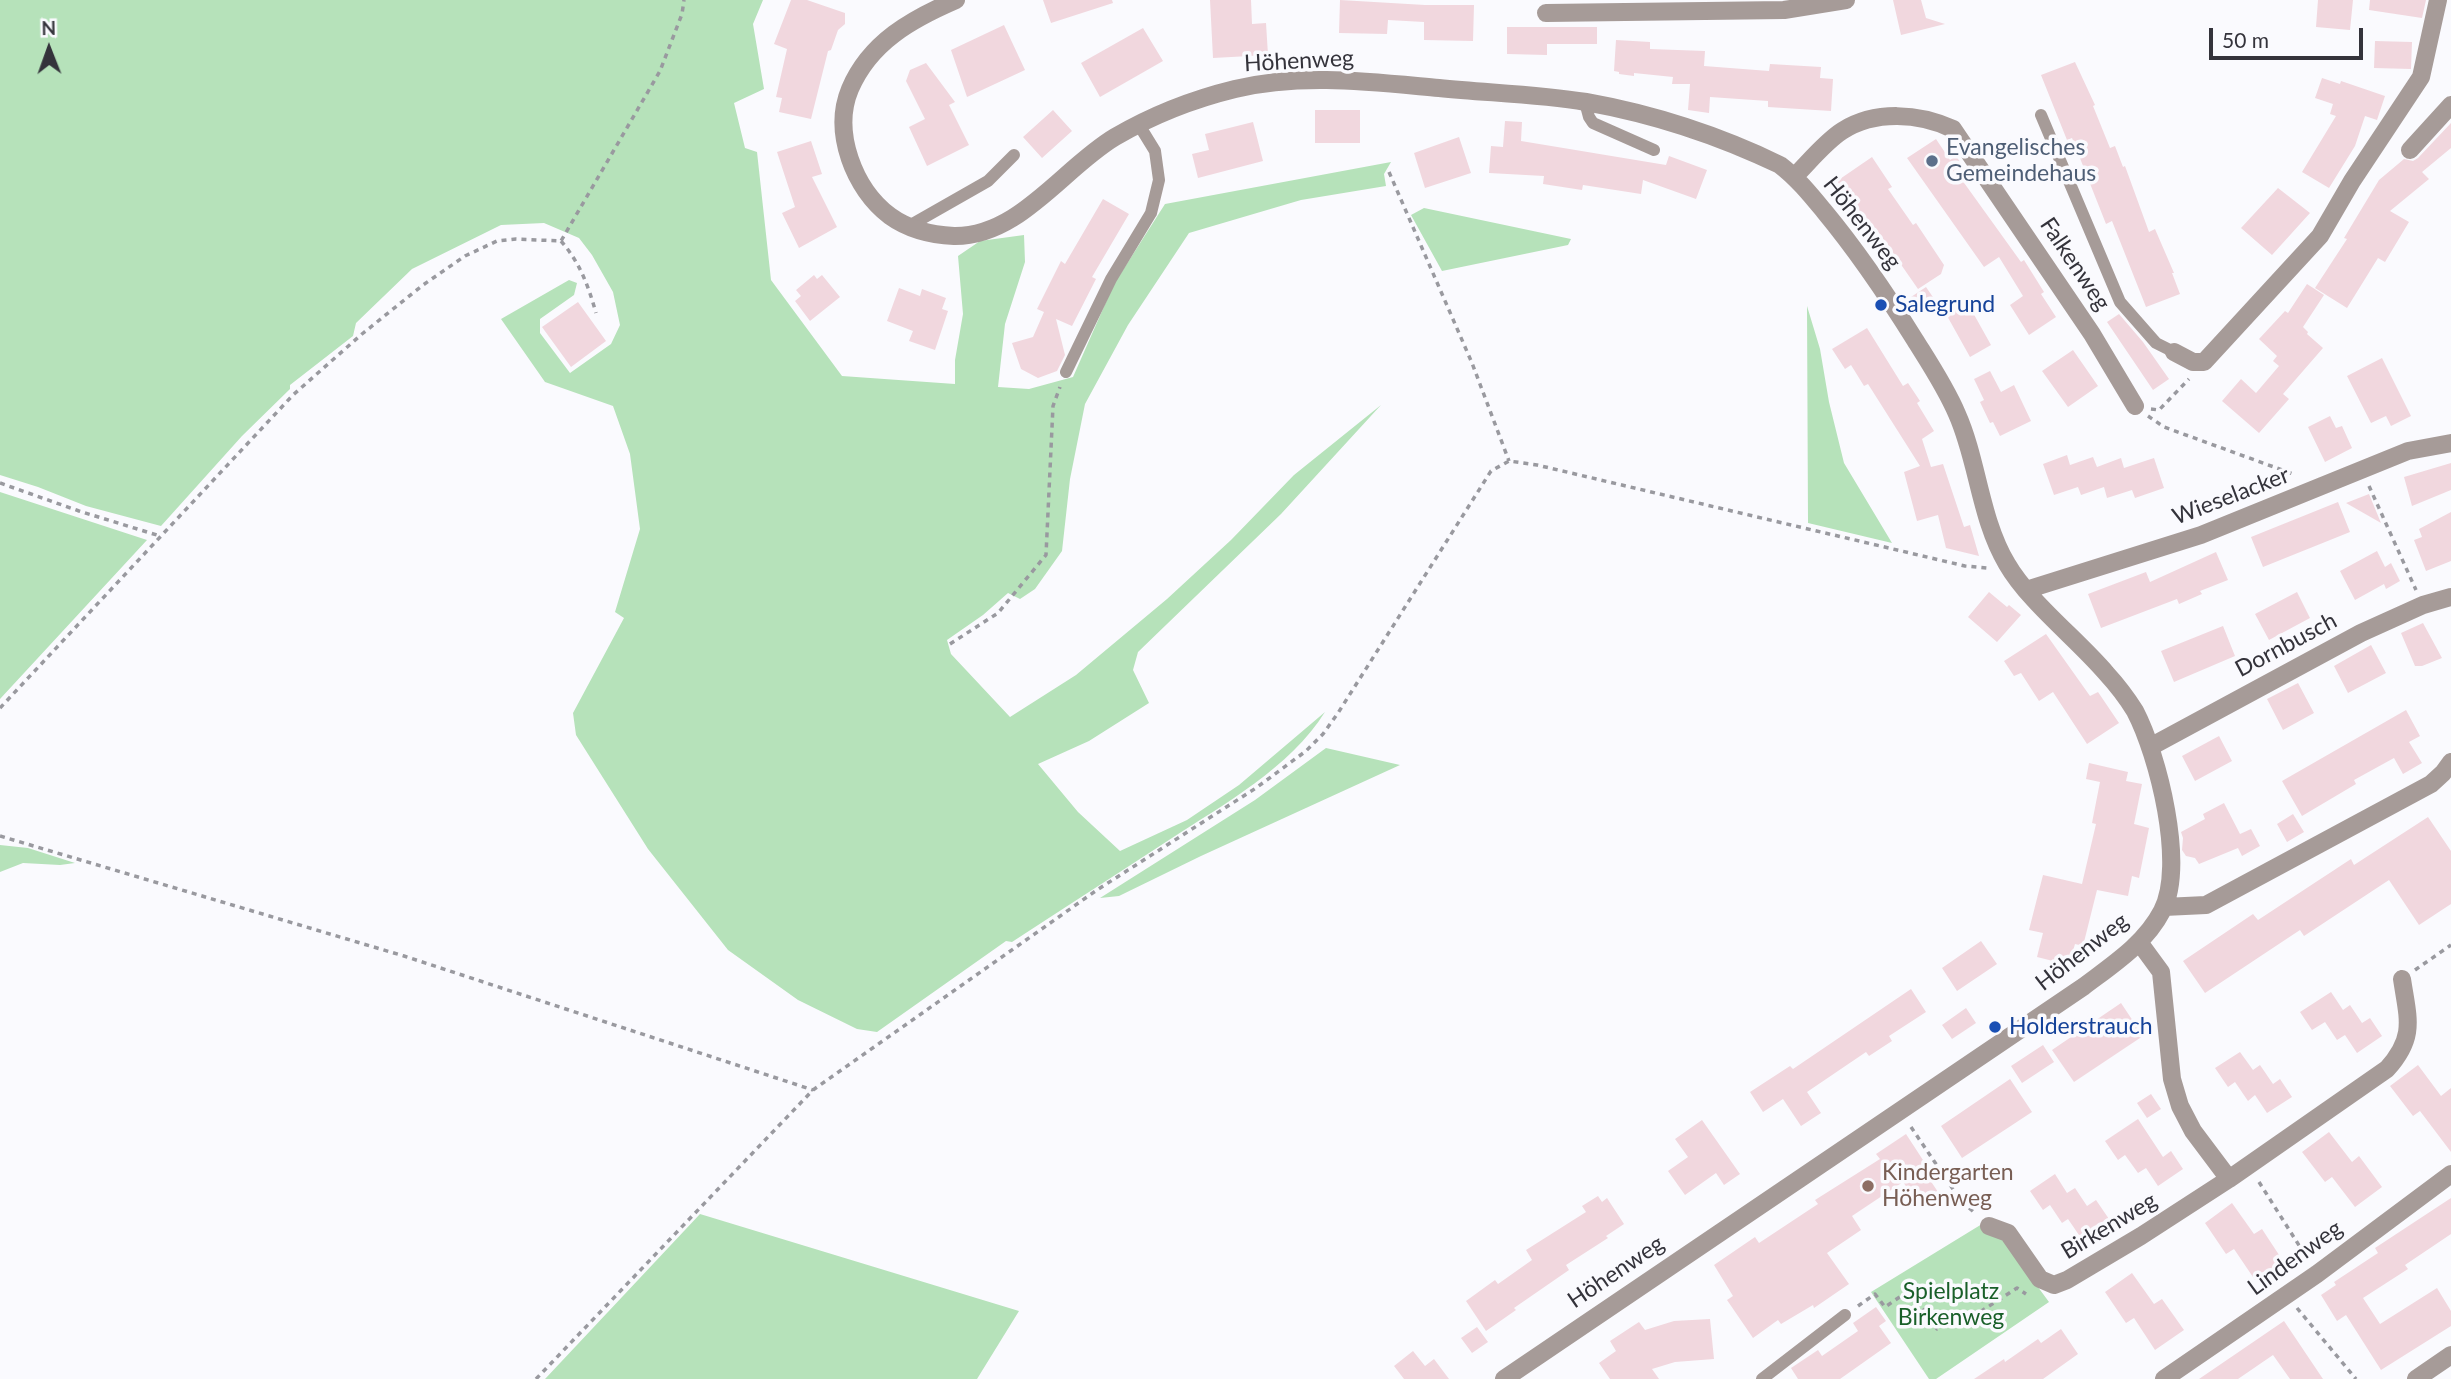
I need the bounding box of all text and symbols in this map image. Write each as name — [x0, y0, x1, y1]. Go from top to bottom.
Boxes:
north arrow — [14, 14, 84, 84]
scale bar — [2213, 14, 2367, 58]
text: N — [41, 16, 56, 39]
text: 50 m — [2222, 27, 2269, 52]
street label: Höhenweg — [1243, 44, 1355, 78]
place label: Evangelisches Gemeindehaus — [1946, 134, 2096, 188]
marker: Evangelisches Gemeindehaus — [1924, 153, 1940, 169]
street label: Höhenweg — [1817, 171, 1907, 275]
street label: Falkenweg — [2034, 212, 2116, 316]
place label: Salegrund — [1895, 291, 1995, 319]
marker: Salegrund — [1873, 297, 1889, 313]
street label: Wieselacker — [2169, 461, 2293, 531]
street label: Dornbusch — [2230, 607, 2342, 683]
street label: Höhenweg — [2030, 907, 2134, 997]
place label: Holderstrauch — [2009, 1013, 2152, 1041]
marker: Holderstrauch — [1987, 1019, 2003, 1035]
place label: Kindergarten Höhenweg — [1882, 1159, 2014, 1213]
marker: Kindergarten Höhenweg — [1860, 1178, 1876, 1194]
street label: Birkenweg — [2056, 1187, 2162, 1265]
street label: Lindenweg — [2242, 1215, 2348, 1301]
street label: Höhenweg — [1563, 1230, 1669, 1314]
park label: Spielplatz Birkenweg — [1898, 1278, 2004, 1332]

